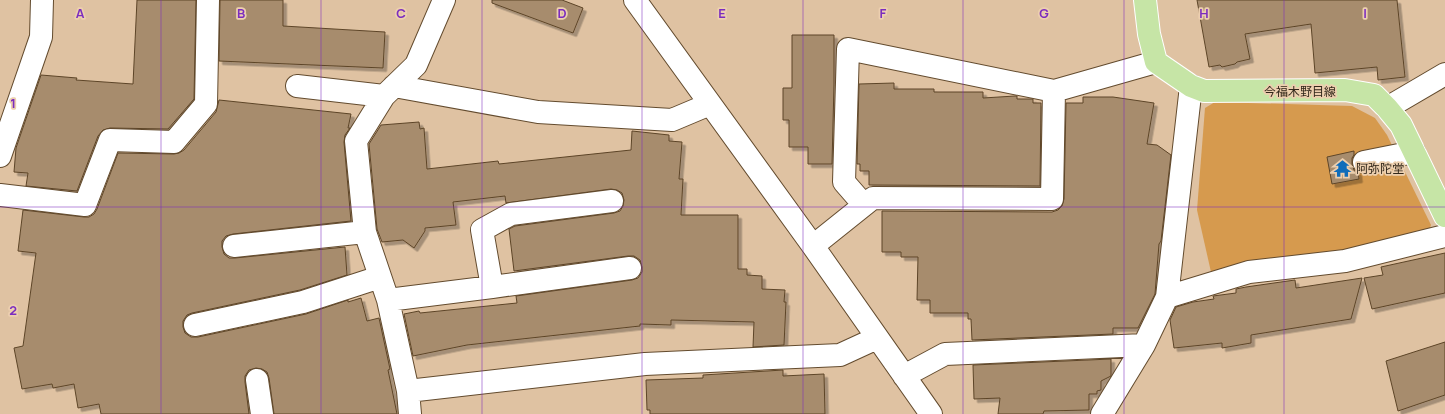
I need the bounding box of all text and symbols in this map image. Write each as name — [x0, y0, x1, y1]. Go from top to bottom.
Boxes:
text: A — [76, 4, 85, 22]
text: B — [237, 4, 245, 22]
text: C — [396, 4, 406, 22]
text: D — [557, 4, 567, 22]
text: E — [718, 4, 726, 22]
text: F — [880, 4, 887, 22]
text: G — [1039, 4, 1049, 22]
text: H — [1199, 4, 1209, 22]
text: I — [1363, 4, 1367, 22]
street label: 今福木野目線 — [1264, 83, 1336, 100]
text: 1 — [10, 94, 16, 112]
temple icon: 阿弥陀堂 — [1333, 158, 1353, 178]
place label: 阿弥陀堂 — [1356, 160, 1404, 177]
text: 2 — [9, 301, 17, 319]

